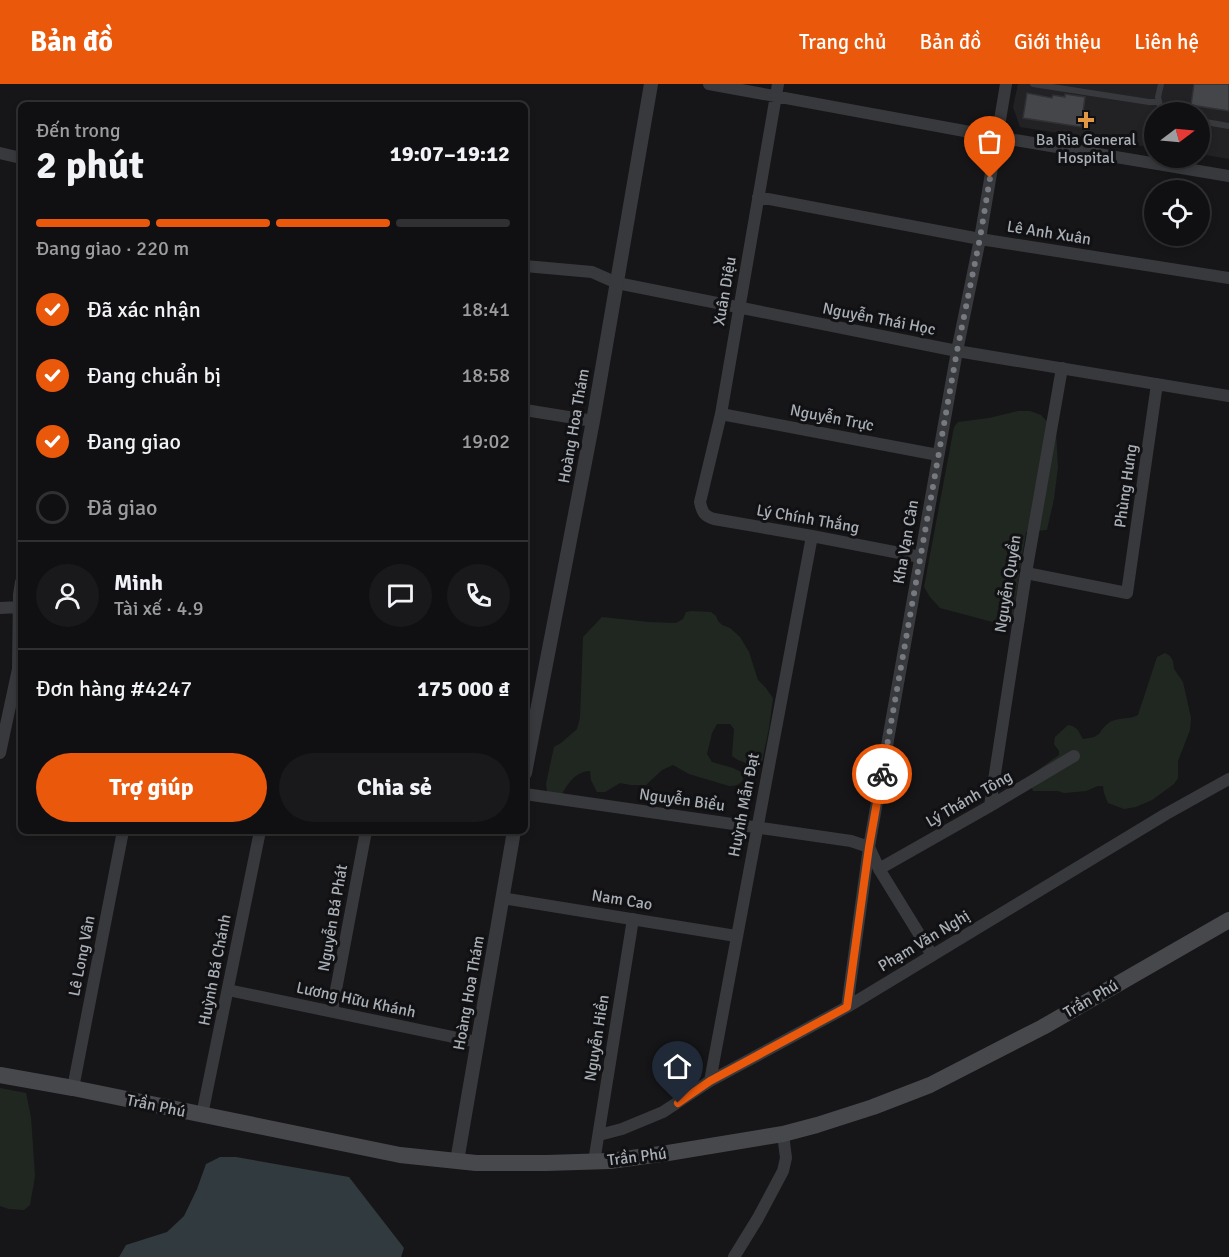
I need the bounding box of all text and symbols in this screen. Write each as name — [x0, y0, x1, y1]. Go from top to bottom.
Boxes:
text: Bản đồ — [30, 25, 113, 59]
text: Trang chủ — [799, 29, 887, 55]
text: Bản đồ — [920, 29, 981, 55]
text: Giới thiệu — [1014, 29, 1101, 55]
text: Liên hệ — [1134, 29, 1199, 55]
north arrow — [1144, 102, 1210, 168]
map controls — [1144, 102, 1210, 246]
marker: Ba Ria General Hospital — [1077, 111, 1095, 129]
pin — [964, 116, 1015, 178]
text: Đến trong — [36, 118, 120, 143]
icon: bag — [973, 125, 1006, 158]
place label: Ba Ria General Hospital — [1036, 130, 1137, 168]
text: 19:07–19:12 — [390, 140, 510, 167]
text: 2 phút — [36, 141, 144, 189]
button: locate — [1144, 180, 1210, 246]
street label: Lê Anh Xuân — [1006, 216, 1092, 250]
text: Đang giao · 220 m — [36, 236, 189, 261]
street label: Xuân Diệu — [709, 255, 741, 327]
icon: check — [36, 293, 69, 326]
text: Đã xác nhận — [87, 296, 201, 323]
text: 18:41 — [461, 297, 510, 322]
street label: Nguyễn Thái Học — [821, 298, 937, 340]
icon: check — [36, 359, 69, 392]
text: Đang chuẩn bị — [87, 362, 221, 389]
text: 18:58 — [461, 363, 510, 388]
street label: Hoàng Hoa Thám — [554, 367, 594, 485]
street label: Nguyễn Trực — [788, 400, 876, 436]
icon: check — [36, 425, 69, 458]
text: Đang giao — [87, 428, 181, 455]
text: 19:02 — [461, 429, 510, 454]
street label: Phùng Hưng — [1110, 443, 1142, 529]
text: Đã giao — [87, 494, 157, 521]
street label: Kha Vạn Cân — [889, 498, 923, 586]
street label: Lý Chính Thắng — [755, 500, 861, 538]
street label: Nguyễn Quyền — [990, 534, 1026, 634]
button: person — [36, 564, 99, 627]
button: chat — [369, 564, 432, 627]
button: phone — [447, 564, 510, 627]
text: Minh — [114, 569, 163, 596]
text: Tài xế · 4.9 — [114, 596, 203, 621]
text: Đơn hàng #4247 — [36, 675, 192, 702]
text: 175 000 ₫ — [417, 675, 510, 702]
courier — [852, 744, 912, 804]
street label: Huỳnh Mẫn Đạt — [724, 751, 764, 859]
button: Trợ giúp — [36, 753, 267, 822]
button: Chia sẻ — [279, 753, 510, 822]
icon: bike — [866, 758, 899, 791]
street label: Lý Thánh Tông — [922, 766, 1016, 832]
street label: Nguyễn Biểu — [638, 784, 726, 816]
street label: Nguyễn Bá Phát — [314, 863, 352, 973]
street label: Nam Cao — [590, 885, 654, 915]
street label: Phạm Văn Nghị — [875, 906, 973, 976]
street label: Huỳnh Bá Chánh — [194, 913, 236, 1027]
street label: Lê Long Vân — [64, 914, 100, 998]
street label: Hoàng Hoa Thám — [449, 934, 489, 1052]
street label: Trần Phú — [1060, 975, 1122, 1023]
street label: Lương Hữu Khánh — [294, 978, 418, 1022]
street label: Nguyễn Hiền — [580, 993, 614, 1083]
pin — [652, 1041, 703, 1103]
icon: home — [661, 1050, 694, 1083]
street label: Trần Phú — [125, 1090, 187, 1122]
street label: Trần Phú — [606, 1143, 668, 1171]

